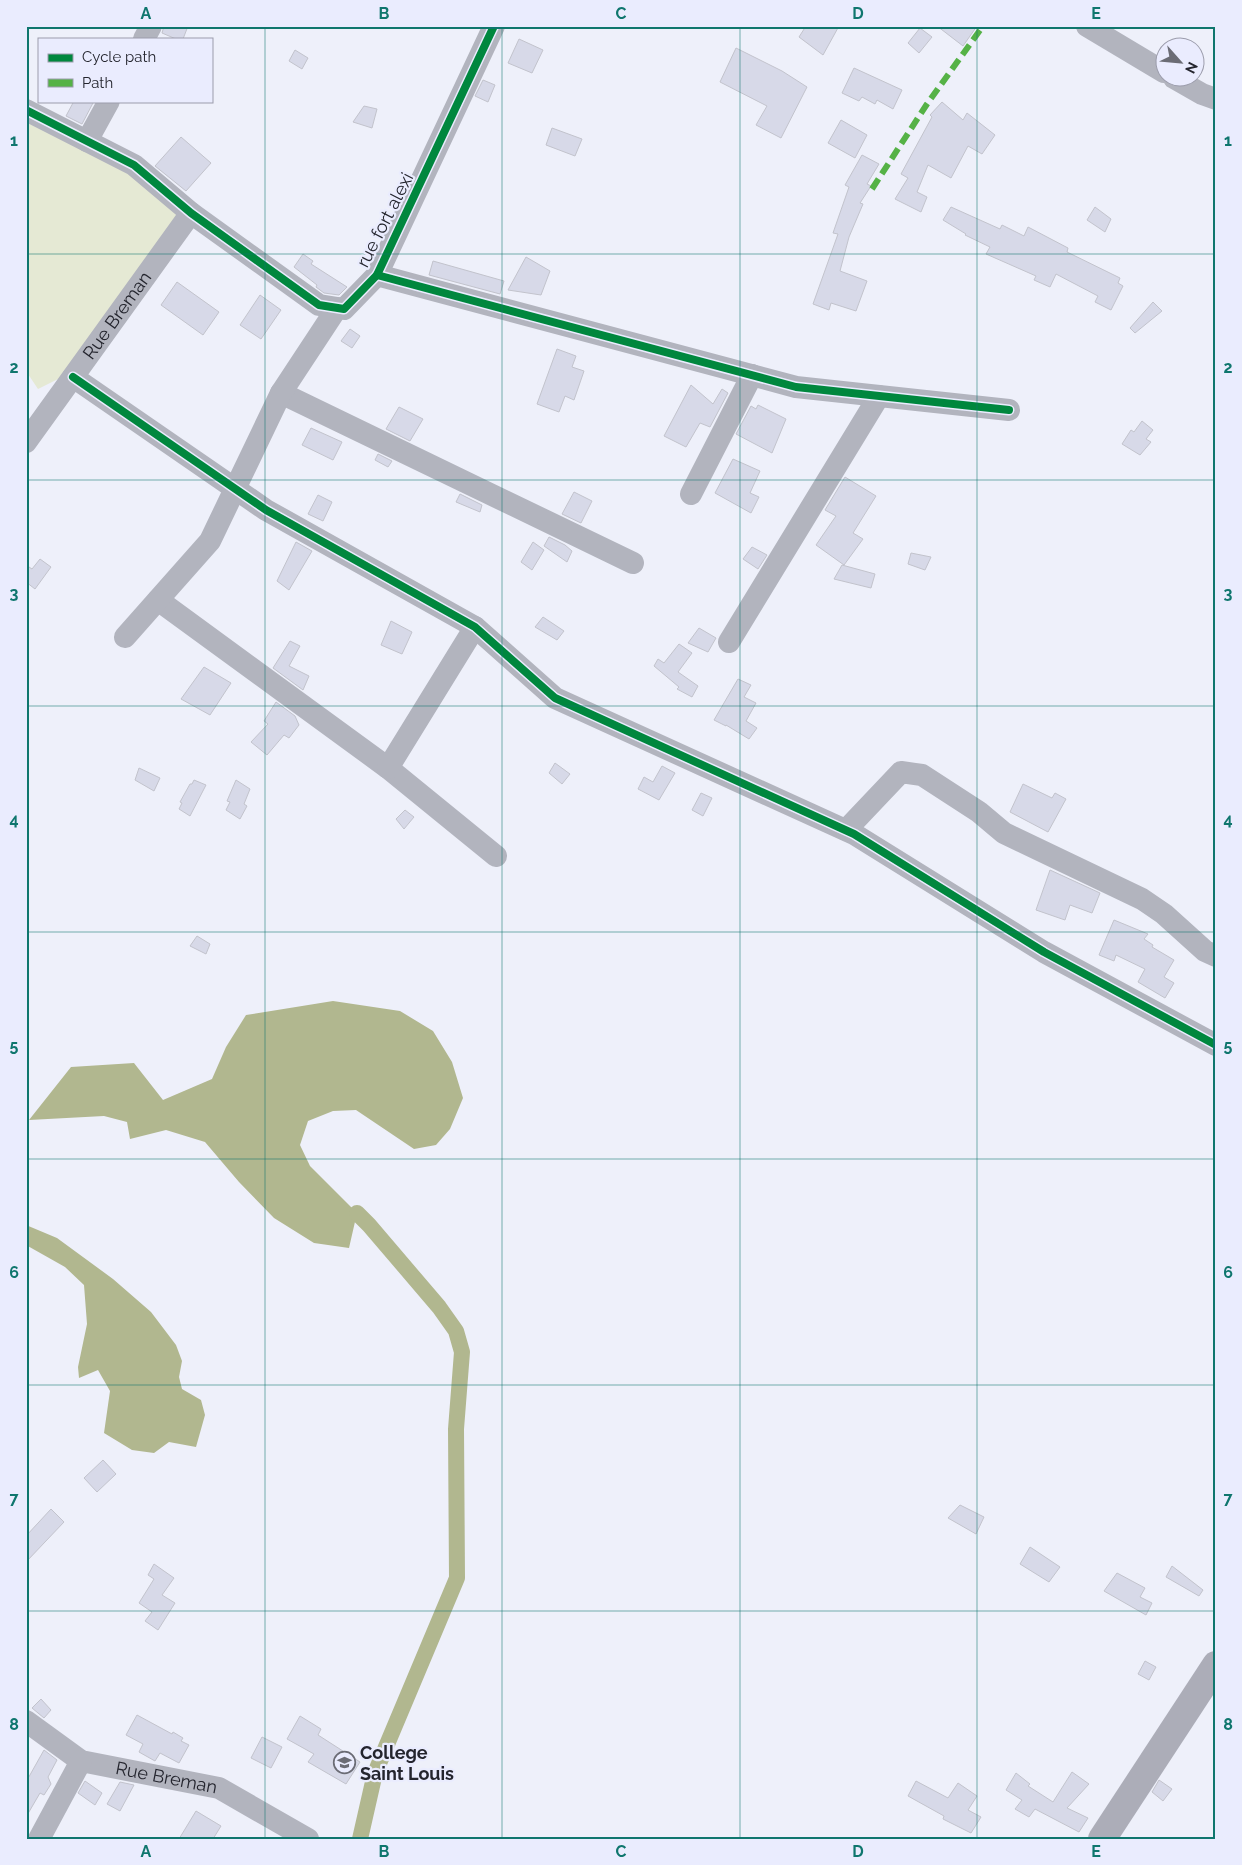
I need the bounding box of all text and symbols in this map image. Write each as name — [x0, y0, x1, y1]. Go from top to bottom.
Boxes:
text: A — [141, 4, 152, 23]
text: B — [379, 4, 390, 23]
text: C — [616, 4, 627, 23]
text: D — [852, 4, 864, 23]
text: E — [1091, 4, 1101, 23]
legend — [38, 38, 212, 102]
north arrow — [1154, 38, 1204, 88]
text: Cycle path — [82, 48, 156, 66]
text: N — [1182, 60, 1201, 76]
text: Path — [82, 74, 113, 92]
text: 1 — [10, 131, 18, 150]
text: 1 — [1224, 131, 1232, 150]
street label: rue fort alexi — [352, 169, 417, 271]
street label: Rue Breman — [78, 267, 155, 363]
text: 2 — [9, 358, 19, 377]
text: 2 — [1223, 358, 1233, 377]
text: 3 — [10, 584, 19, 603]
text: 3 — [1224, 584, 1233, 603]
text: 4 — [9, 810, 19, 829]
text: 4 — [1223, 810, 1233, 829]
text: 5 — [10, 1036, 19, 1055]
text: 5 — [1224, 1036, 1233, 1055]
text: 6 — [9, 1263, 19, 1282]
text: 6 — [1223, 1263, 1233, 1282]
text: 7 — [10, 1489, 19, 1508]
text: 7 — [1224, 1489, 1233, 1508]
text: 8 — [9, 1715, 19, 1734]
text: 8 — [1223, 1715, 1233, 1734]
place label: College Saint Louis — [360, 1742, 454, 1784]
school or university icon: College Saint Louis — [332, 1751, 356, 1775]
street label: Rue Breman — [114, 1757, 219, 1797]
text: A — [141, 1842, 152, 1861]
text: B — [379, 1842, 390, 1861]
text: C — [616, 1842, 627, 1861]
text: D — [852, 1842, 864, 1861]
text: E — [1091, 1842, 1101, 1861]

